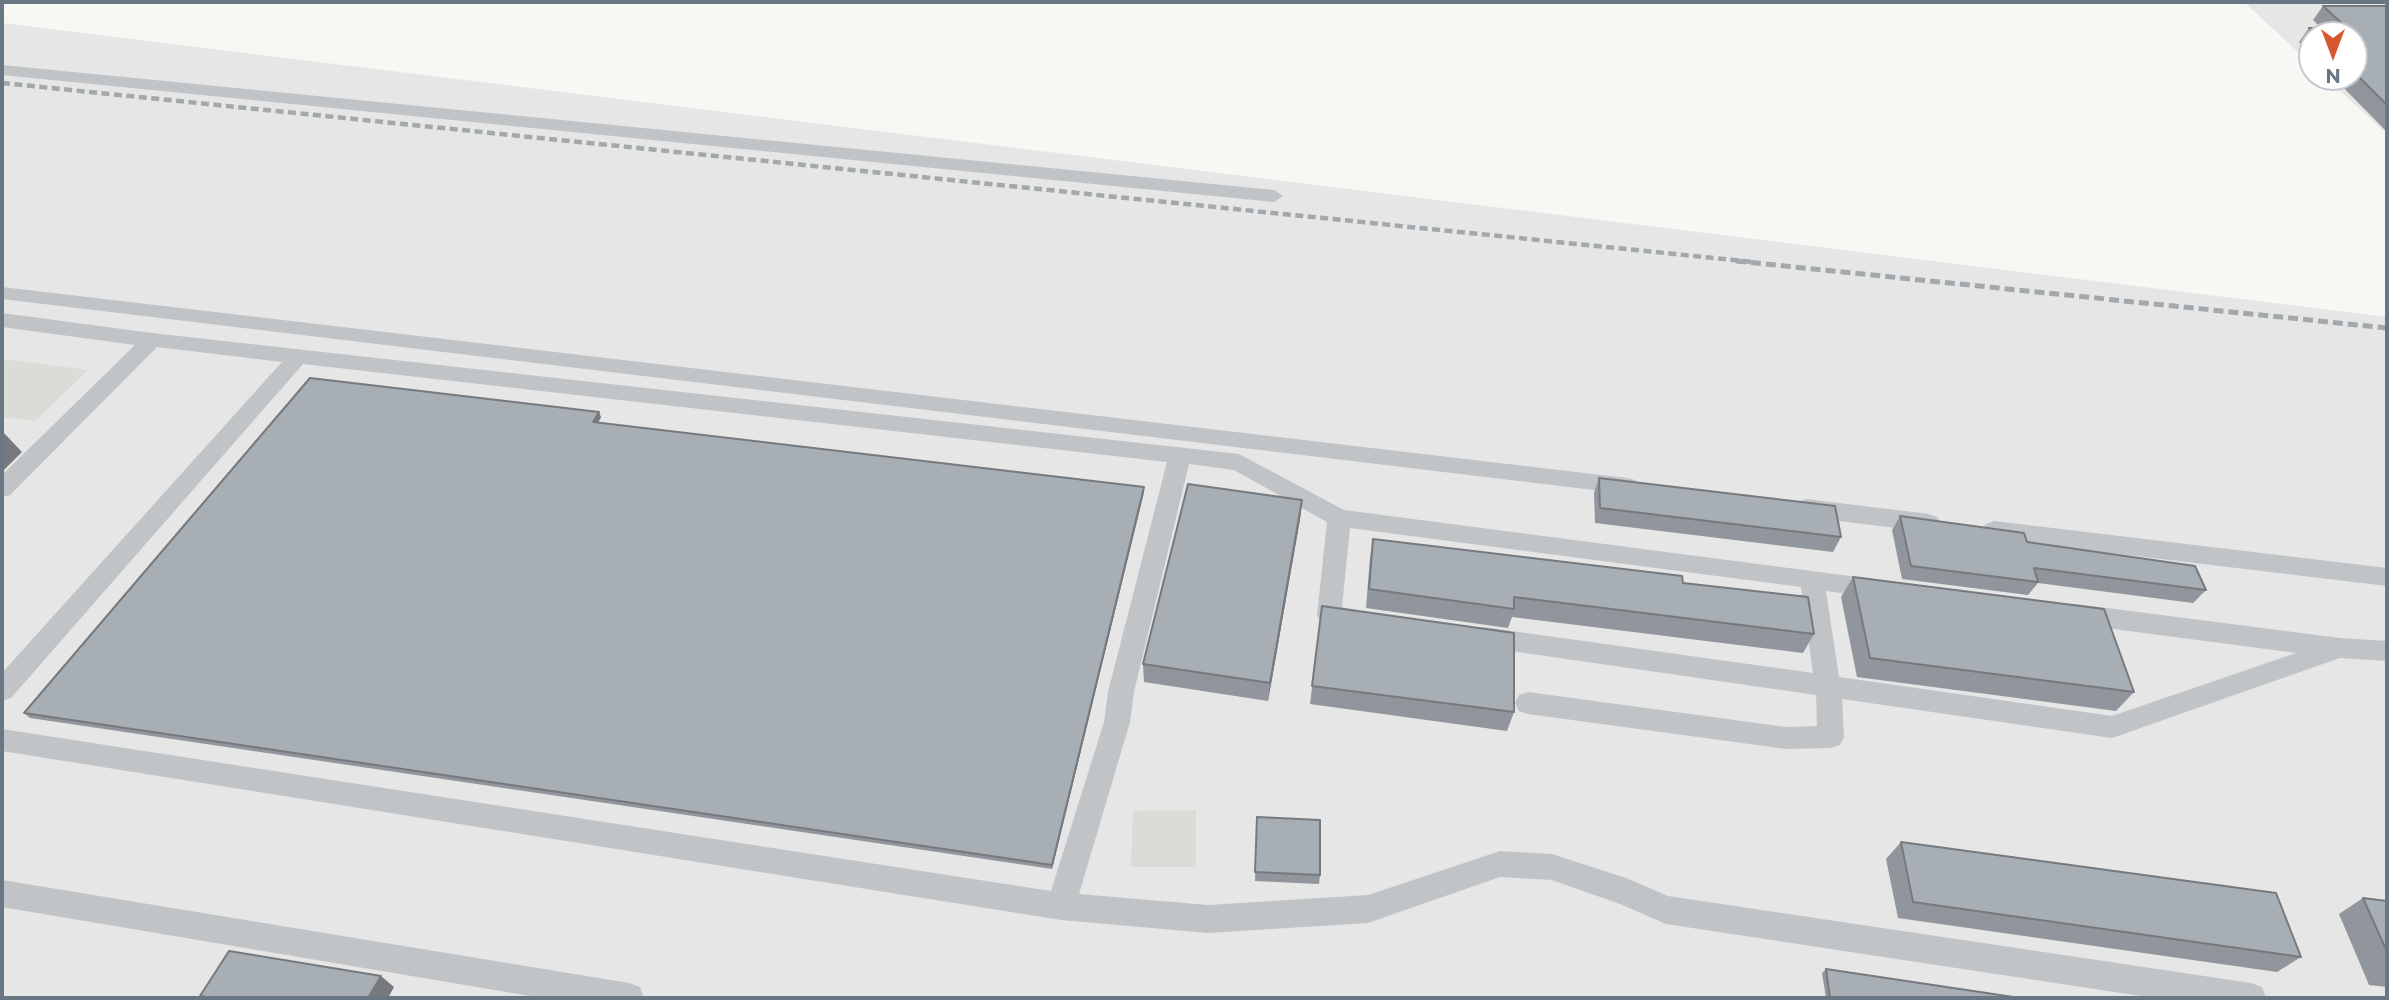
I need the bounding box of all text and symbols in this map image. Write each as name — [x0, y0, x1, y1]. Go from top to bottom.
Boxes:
north arrow — [2298, 21, 2368, 91]
text: N — [2325, 64, 2341, 87]

